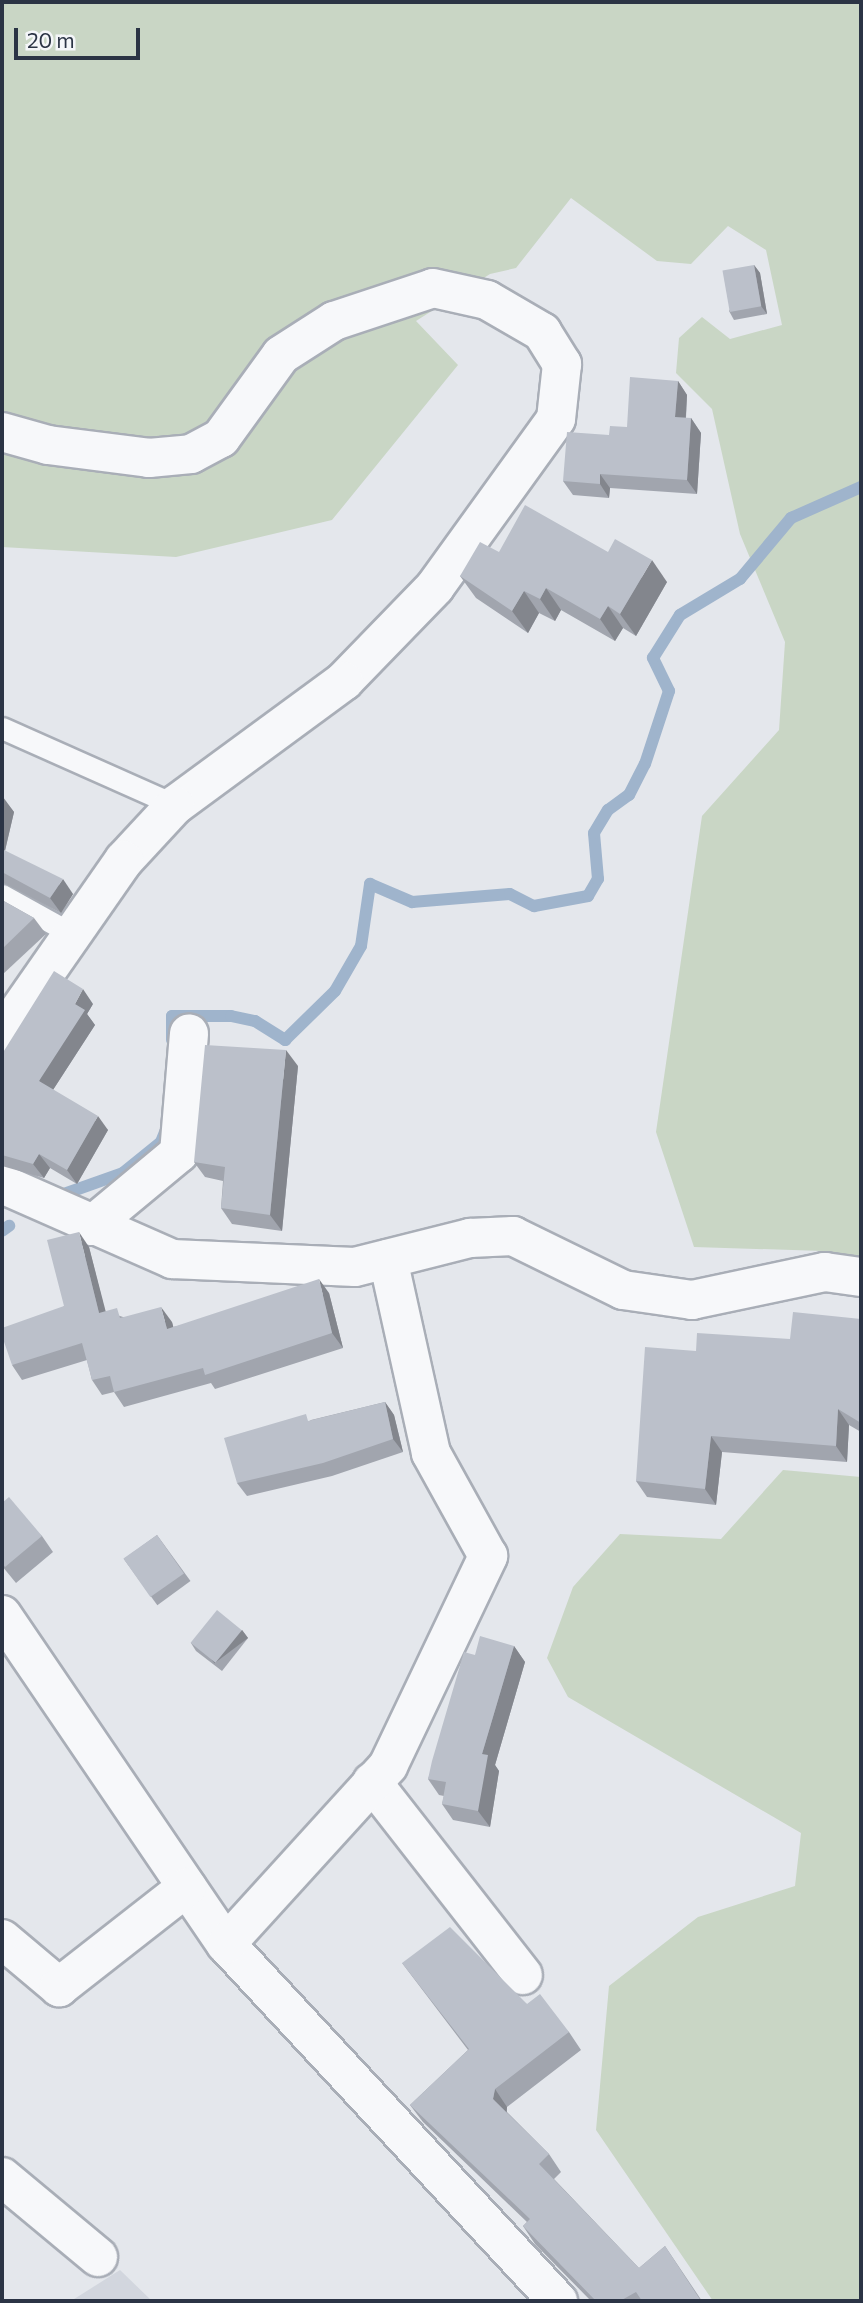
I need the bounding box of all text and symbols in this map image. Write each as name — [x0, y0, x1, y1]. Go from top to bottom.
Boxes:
scale bar — [18, 14, 144, 58]
text: 20 m — [27, 27, 75, 52]

